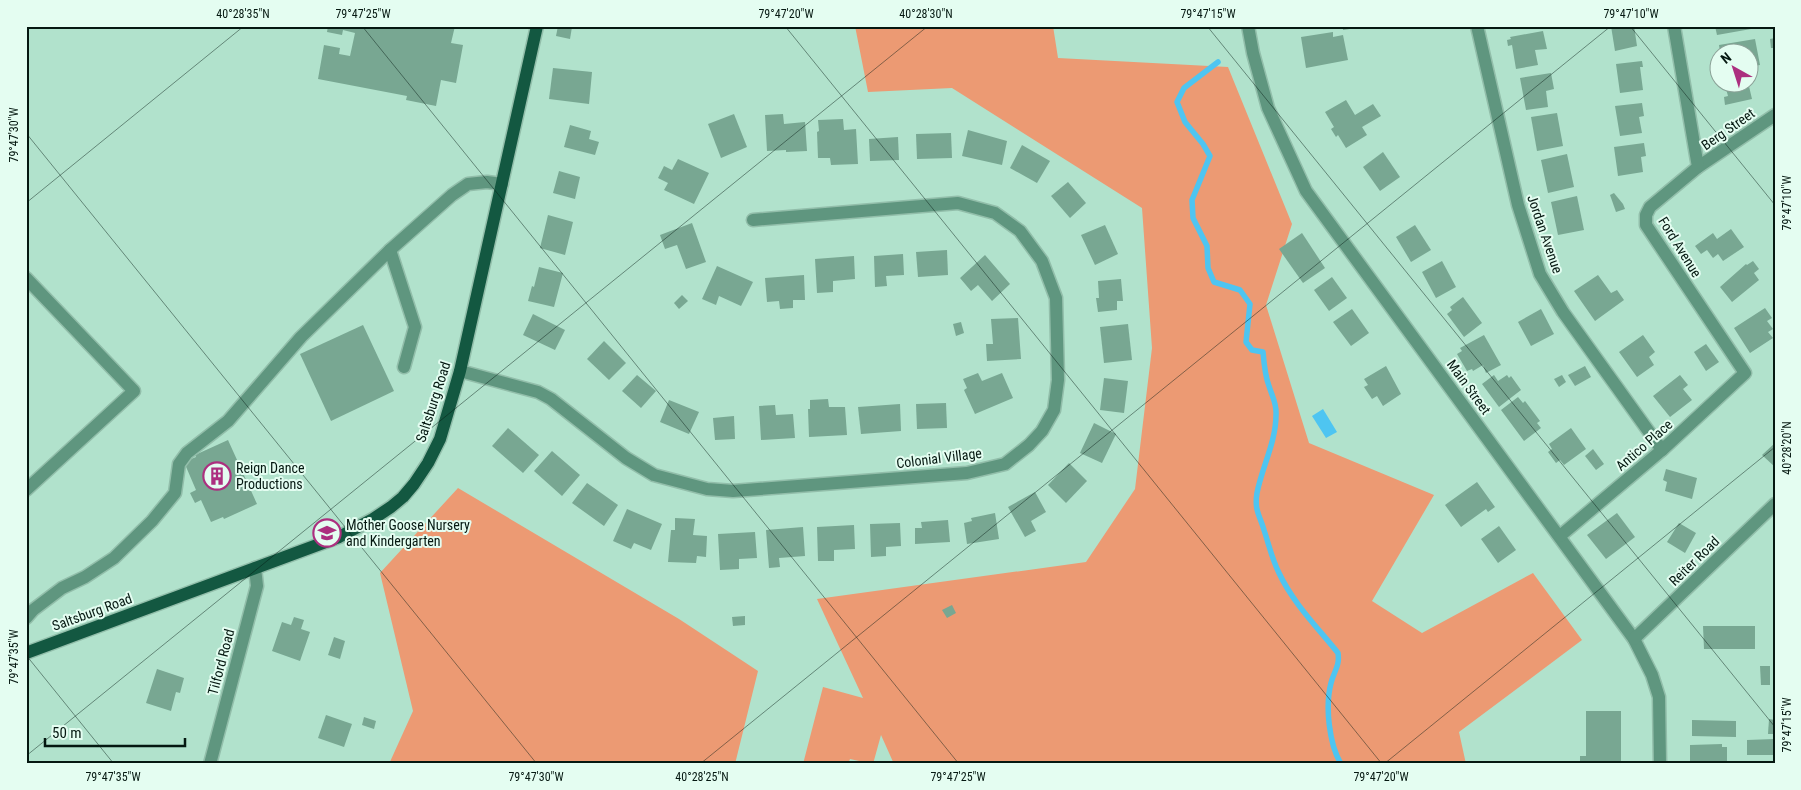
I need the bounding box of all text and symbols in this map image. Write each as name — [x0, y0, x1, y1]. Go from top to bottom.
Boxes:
text: 40°28'35"N — [216, 7, 270, 21]
text: 79°47'25"W — [335, 7, 391, 21]
text: 79°47'20"W — [758, 7, 814, 21]
text: 40°28'30"N — [899, 7, 953, 21]
text: 79°47'15"W — [1180, 7, 1236, 21]
text: 79°47'10"W — [1603, 7, 1659, 21]
north arrow — [1708, 42, 1758, 92]
text: N — [1717, 49, 1734, 67]
street label: Berg Street — [1698, 105, 1758, 153]
text: 79°47'30"W — [7, 107, 21, 163]
text: 79°47'10"W — [1780, 175, 1794, 231]
street label: Jordan Avenue — [1524, 193, 1566, 276]
street label: Ford Avenue — [1655, 214, 1705, 281]
street label: Main Street — [1444, 357, 1494, 417]
street label: Saltsburg Road — [412, 360, 454, 444]
street label: Antico Place — [1612, 416, 1676, 474]
text: 40°28'20"N — [1780, 421, 1794, 475]
street label: Colonial Village — [895, 445, 983, 471]
place label: Reign Dance Productions — [236, 460, 305, 492]
building icon: Reign Dance Productions — [202, 461, 232, 491]
place label: Mother Goose Nursery and Kindergarten — [346, 517, 470, 549]
school or university icon: Mother Goose Nursery and Kindergarten — [312, 518, 342, 548]
street label: Reiter Road — [1666, 533, 1722, 589]
street label: Saltsburg Road — [50, 590, 134, 634]
street label: Tilford Road — [205, 627, 237, 697]
text: 79°47'35"W — [7, 629, 21, 685]
text: 79°47'15"W — [1780, 697, 1794, 753]
scale bar — [45, 715, 185, 747]
text: 50 m — [52, 724, 82, 742]
text: 79°47'35"W — [85, 770, 141, 784]
text: 79°47'30"W — [508, 770, 564, 784]
text: 40°28'25"N — [675, 770, 729, 784]
text: 79°47'25"W — [930, 770, 986, 784]
text: 79°47'20"W — [1353, 770, 1409, 784]

